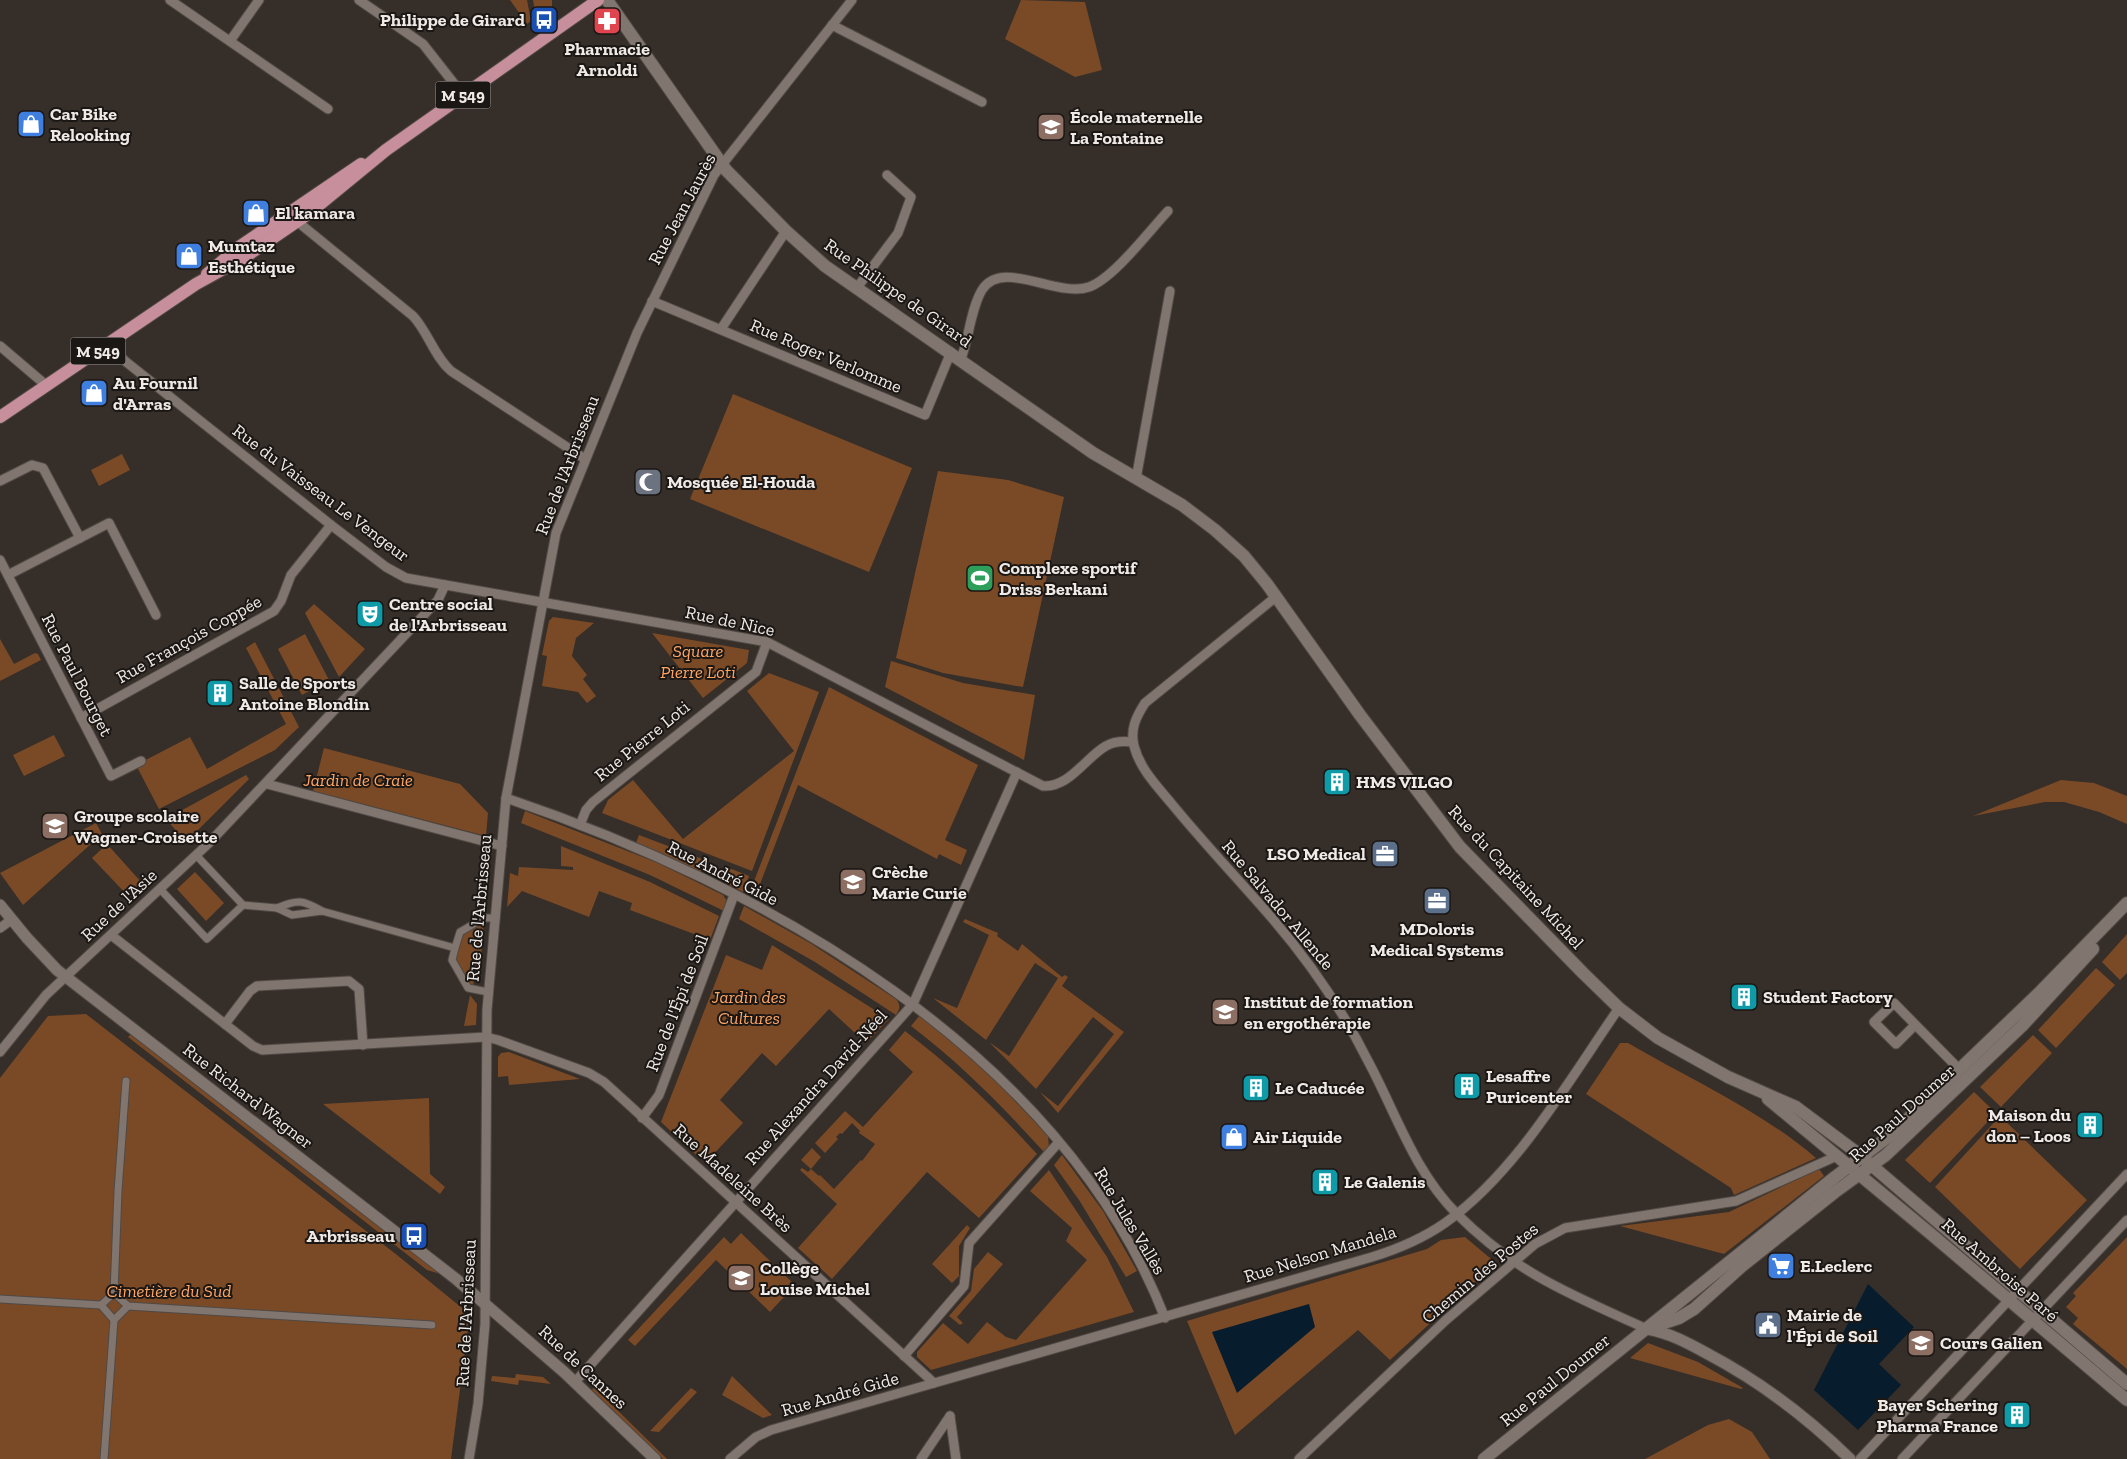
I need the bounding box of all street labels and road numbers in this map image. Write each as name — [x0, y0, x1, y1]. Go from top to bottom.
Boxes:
road number: M 549 — [436, 82, 490, 108]
street label: Rue Jean Jaurès — [643, 150, 721, 268]
street label: Rue Philippe de Girard — [820, 234, 976, 352]
street label: Rue Roger Verlomme — [747, 314, 905, 398]
road number: M 549 — [70, 338, 126, 364]
street label: Rue de l'Arbrisseau — [530, 392, 604, 538]
street label: Rue du Vaisseau Le Vengeur — [228, 419, 414, 567]
street label: Rue François Coppée — [113, 590, 265, 688]
street label: Rue de Nice — [683, 601, 777, 641]
street label: Rue Paul Bourget — [37, 610, 117, 740]
street label: Rue Pierre Loti — [590, 696, 694, 786]
street label: Rue du Capitaine Michel — [1444, 800, 1589, 954]
street label: Rue de l'Arbrisseau — [462, 834, 496, 982]
street label: Rue André Gide — [664, 836, 782, 910]
street label: Rue Salvador Allende — [1217, 836, 1339, 974]
street label: Rue de l'Asie — [76, 864, 162, 946]
street label: Rue de l'Épi de Soil — [641, 931, 713, 1075]
street label: Rue Alexandra David-Néel — [740, 1005, 892, 1169]
street label: Rue Richard Wagner — [179, 1038, 317, 1154]
street label: Rue Paul Doumer — [1844, 1060, 1960, 1166]
street label: Rue Madeleine Brès — [669, 1119, 797, 1237]
street label: Rue Jules Vallès — [1089, 1163, 1171, 1279]
street label: Rue Ambroise Paré — [1937, 1213, 2063, 1327]
street label: Chemin des Postes — [1417, 1218, 1543, 1328]
street label: Rue Nelson Mandela — [1241, 1220, 1399, 1288]
street label: Rue de l'Arbrisseau — [451, 1239, 481, 1387]
street label: Rue de Cannes — [534, 1320, 632, 1414]
street label: Rue Paul Doumer — [1496, 1329, 1614, 1431]
street label: Rue André Gide — [779, 1367, 901, 1421]

